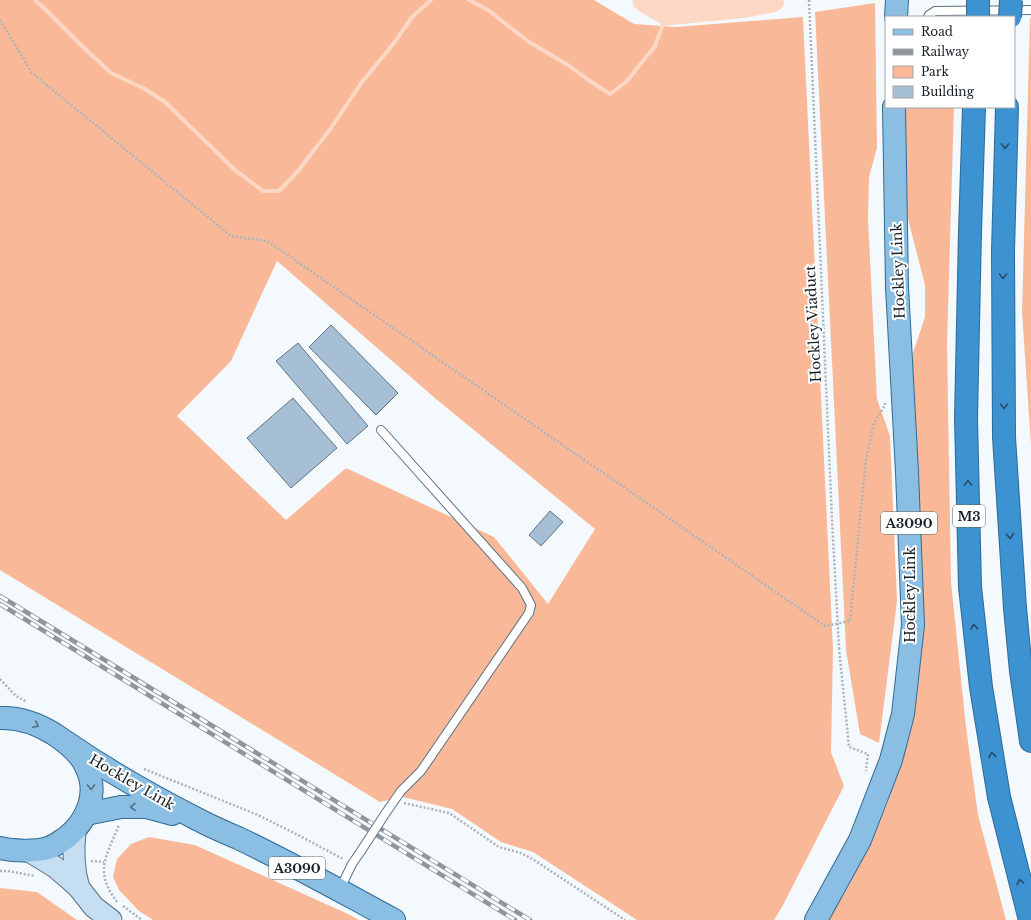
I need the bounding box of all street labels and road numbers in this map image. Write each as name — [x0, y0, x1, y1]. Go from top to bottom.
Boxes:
street label: Hockley Link — [887, 222, 909, 319]
street label: Hockley Viaduct — [801, 264, 825, 383]
road number: M3 — [953, 505, 985, 527]
road number: A3090 — [881, 512, 937, 534]
street label: Hockley Link — [901, 547, 919, 643]
street label: Hockley Link — [86, 750, 178, 814]
road number: A3090 — [269, 857, 325, 879]

